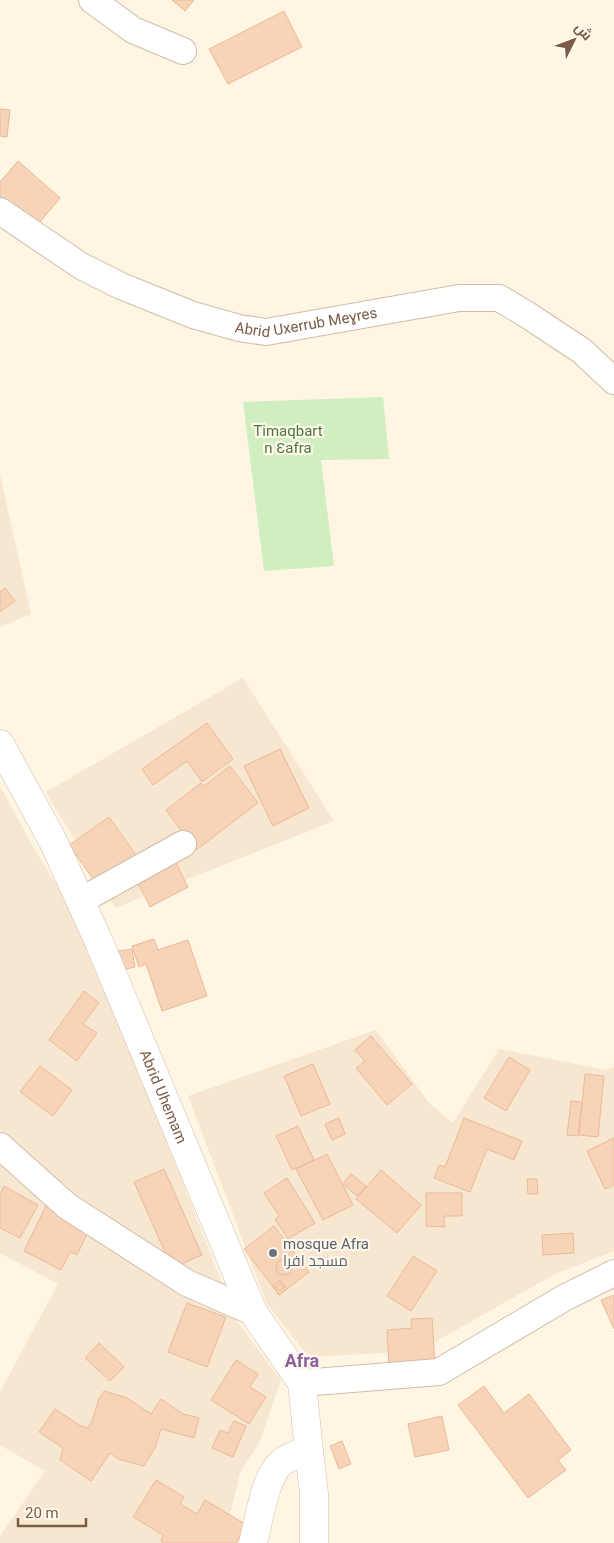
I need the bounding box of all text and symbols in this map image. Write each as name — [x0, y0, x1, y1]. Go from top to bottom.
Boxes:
north arrow — [549, 15, 599, 65]
text: ش — [571, 19, 596, 44]
street label: Abrid Uxerrub Meɣres — [234, 304, 379, 341]
park label: Timaqbart n Ɛafra — [253, 422, 323, 457]
street label: Abrid Uhemam — [136, 1047, 191, 1146]
place label: mosque Afra مسجد افرا — [283, 1235, 369, 1270]
marker: mosque Afra مسجد افرا — [267, 1247, 279, 1259]
district label: Afra — [285, 1350, 320, 1371]
scale bar — [18, 1496, 85, 1528]
text: 20 m — [25, 1504, 59, 1522]

